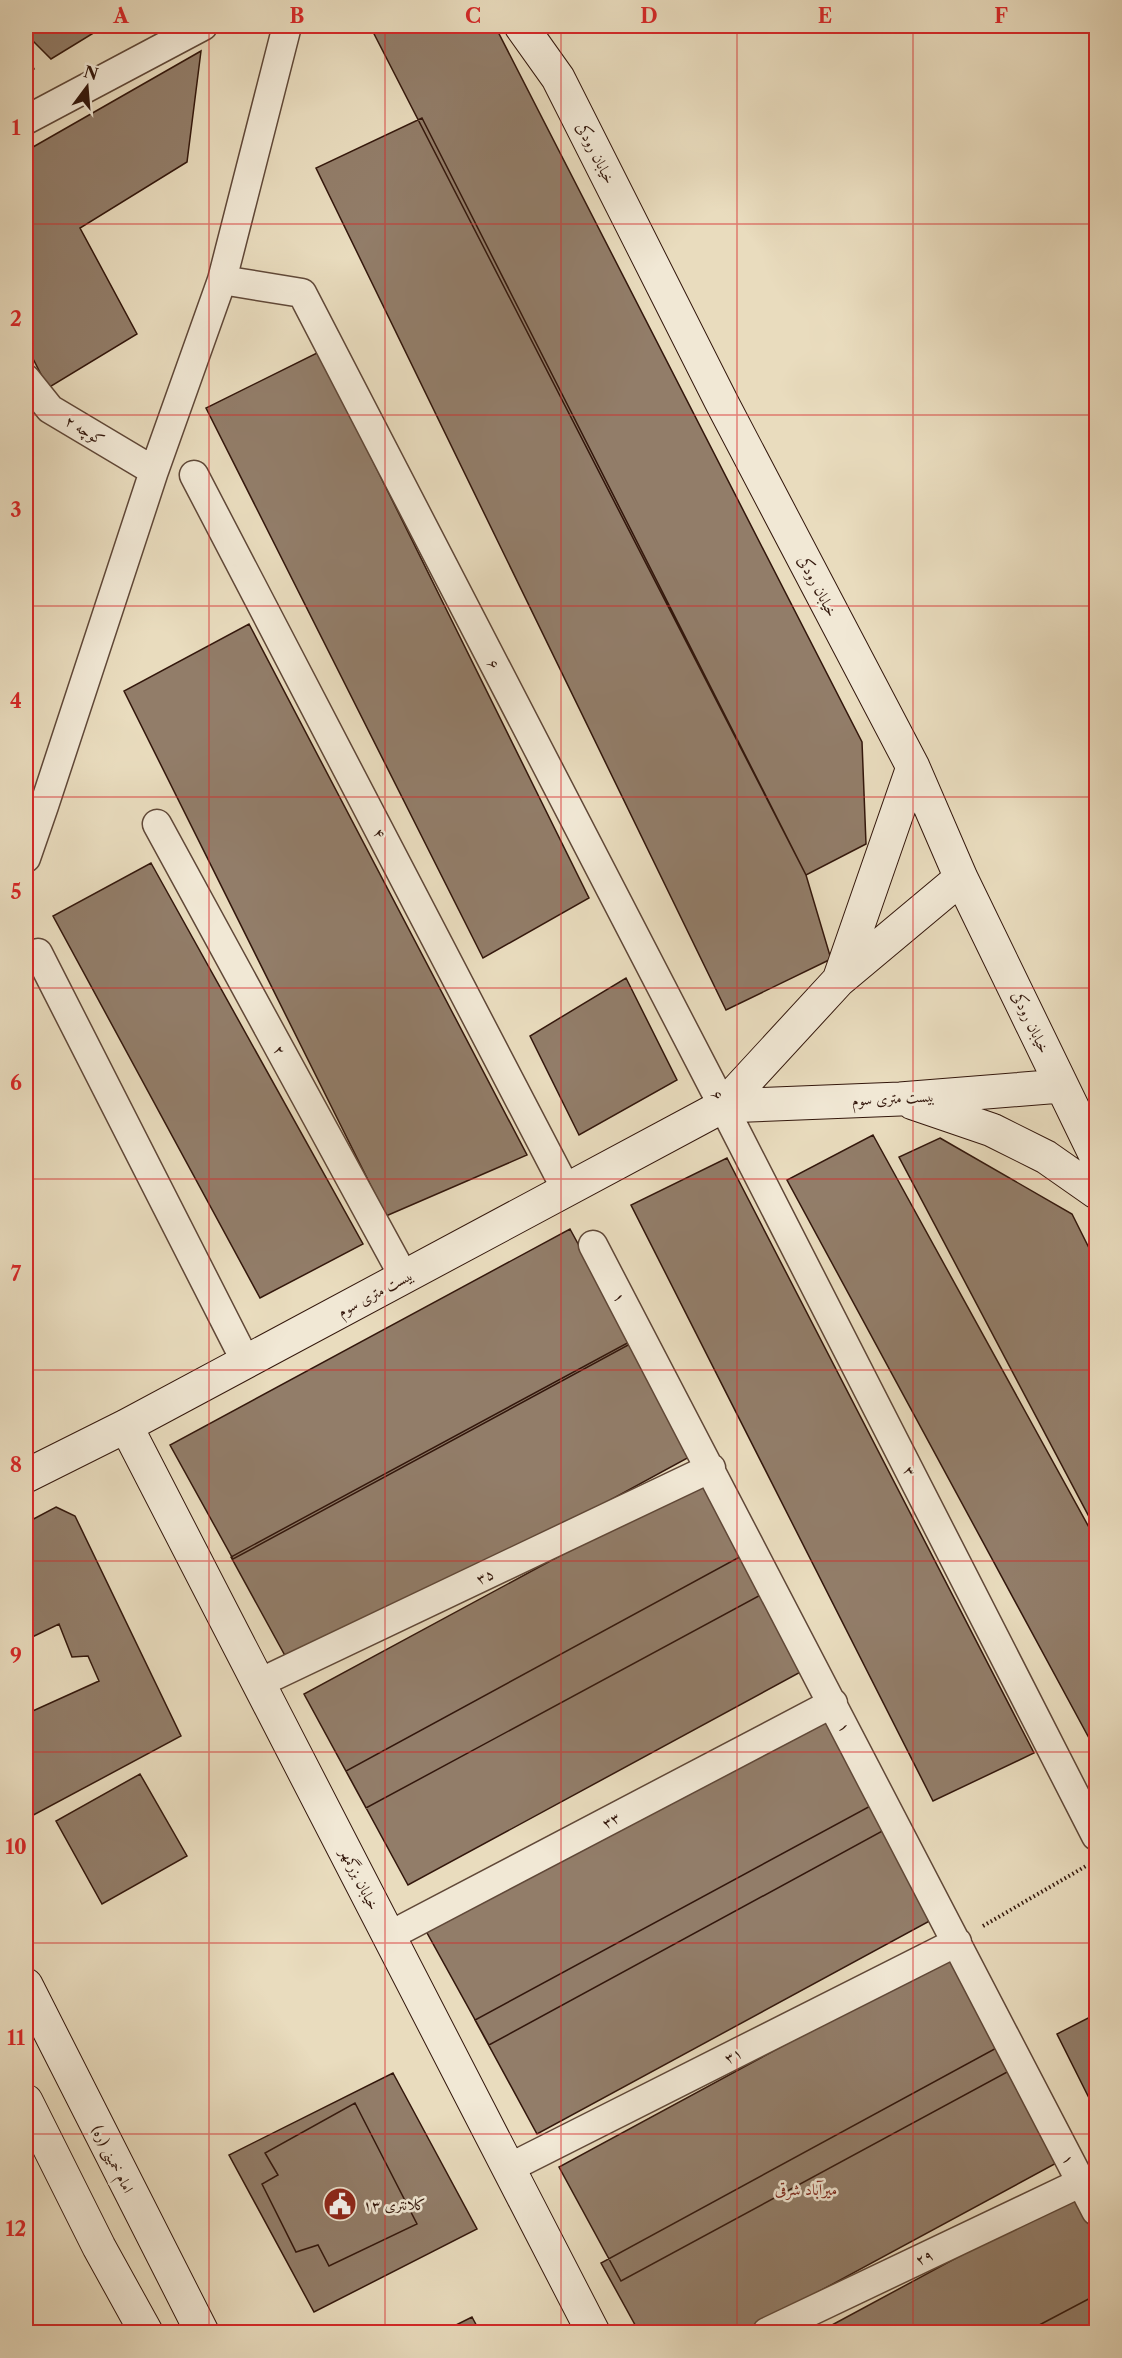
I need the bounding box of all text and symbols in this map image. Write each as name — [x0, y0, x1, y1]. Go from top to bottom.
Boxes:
text: A — [112, 4, 129, 28]
text: B — [290, 4, 305, 28]
text: C — [465, 4, 481, 28]
text: D — [640, 4, 658, 28]
text: E — [818, 4, 832, 28]
text: F — [994, 4, 1008, 28]
north arrow — [57, 57, 117, 117]
text: N — [82, 61, 101, 84]
text: 1 — [12, 116, 21, 140]
street label: خیابان رودکی — [572, 119, 620, 187]
text: 2 — [10, 307, 22, 331]
street label: کوچه ۲ — [61, 411, 108, 451]
text: 3 — [10, 498, 22, 522]
street label: خیابان رودکی — [794, 552, 842, 620]
street label: ۶ — [484, 656, 504, 672]
text: 4 — [10, 689, 22, 713]
street label: ۴ — [370, 825, 391, 842]
text: 5 — [10, 880, 22, 904]
street label: خیابان رودکی — [1008, 988, 1054, 1056]
street label: ۲ — [270, 1042, 290, 1058]
text: 6 — [10, 1071, 22, 1095]
street label: بیست متری سوم — [851, 1086, 935, 1114]
street label: ۶ — [708, 1087, 728, 1103]
text: 7 — [11, 1262, 22, 1286]
street label: بیست متری سوم — [334, 1265, 418, 1324]
street label: ۱ — [610, 1289, 630, 1305]
text: 8 — [10, 1453, 22, 1477]
street label: ۳ — [900, 1463, 920, 1479]
street label: ۳۵ — [473, 1564, 497, 1588]
text: 9 — [10, 1644, 22, 1668]
street label: ۱ — [835, 1719, 855, 1735]
street label: ۳۳ — [599, 1807, 623, 1833]
text: 10 — [5, 1835, 27, 1859]
street label: خیابان بزرگمهر — [335, 1843, 384, 1914]
text: 11 — [7, 2026, 25, 2050]
street label: ۳۱ — [721, 2043, 745, 2067]
street label: امام خمینی (ره) — [84, 2122, 138, 2198]
street label: ۱ — [1059, 2151, 1079, 2167]
district label: میرآباد شرقی — [775, 2179, 837, 2200]
public building icon: کلانتری ۱۳ — [322, 2186, 358, 2222]
place label: کلانتری ۱۳ — [363, 2195, 426, 2214]
text: 12 — [6, 2217, 26, 2241]
street label: ۲۹ — [912, 2245, 936, 2269]

